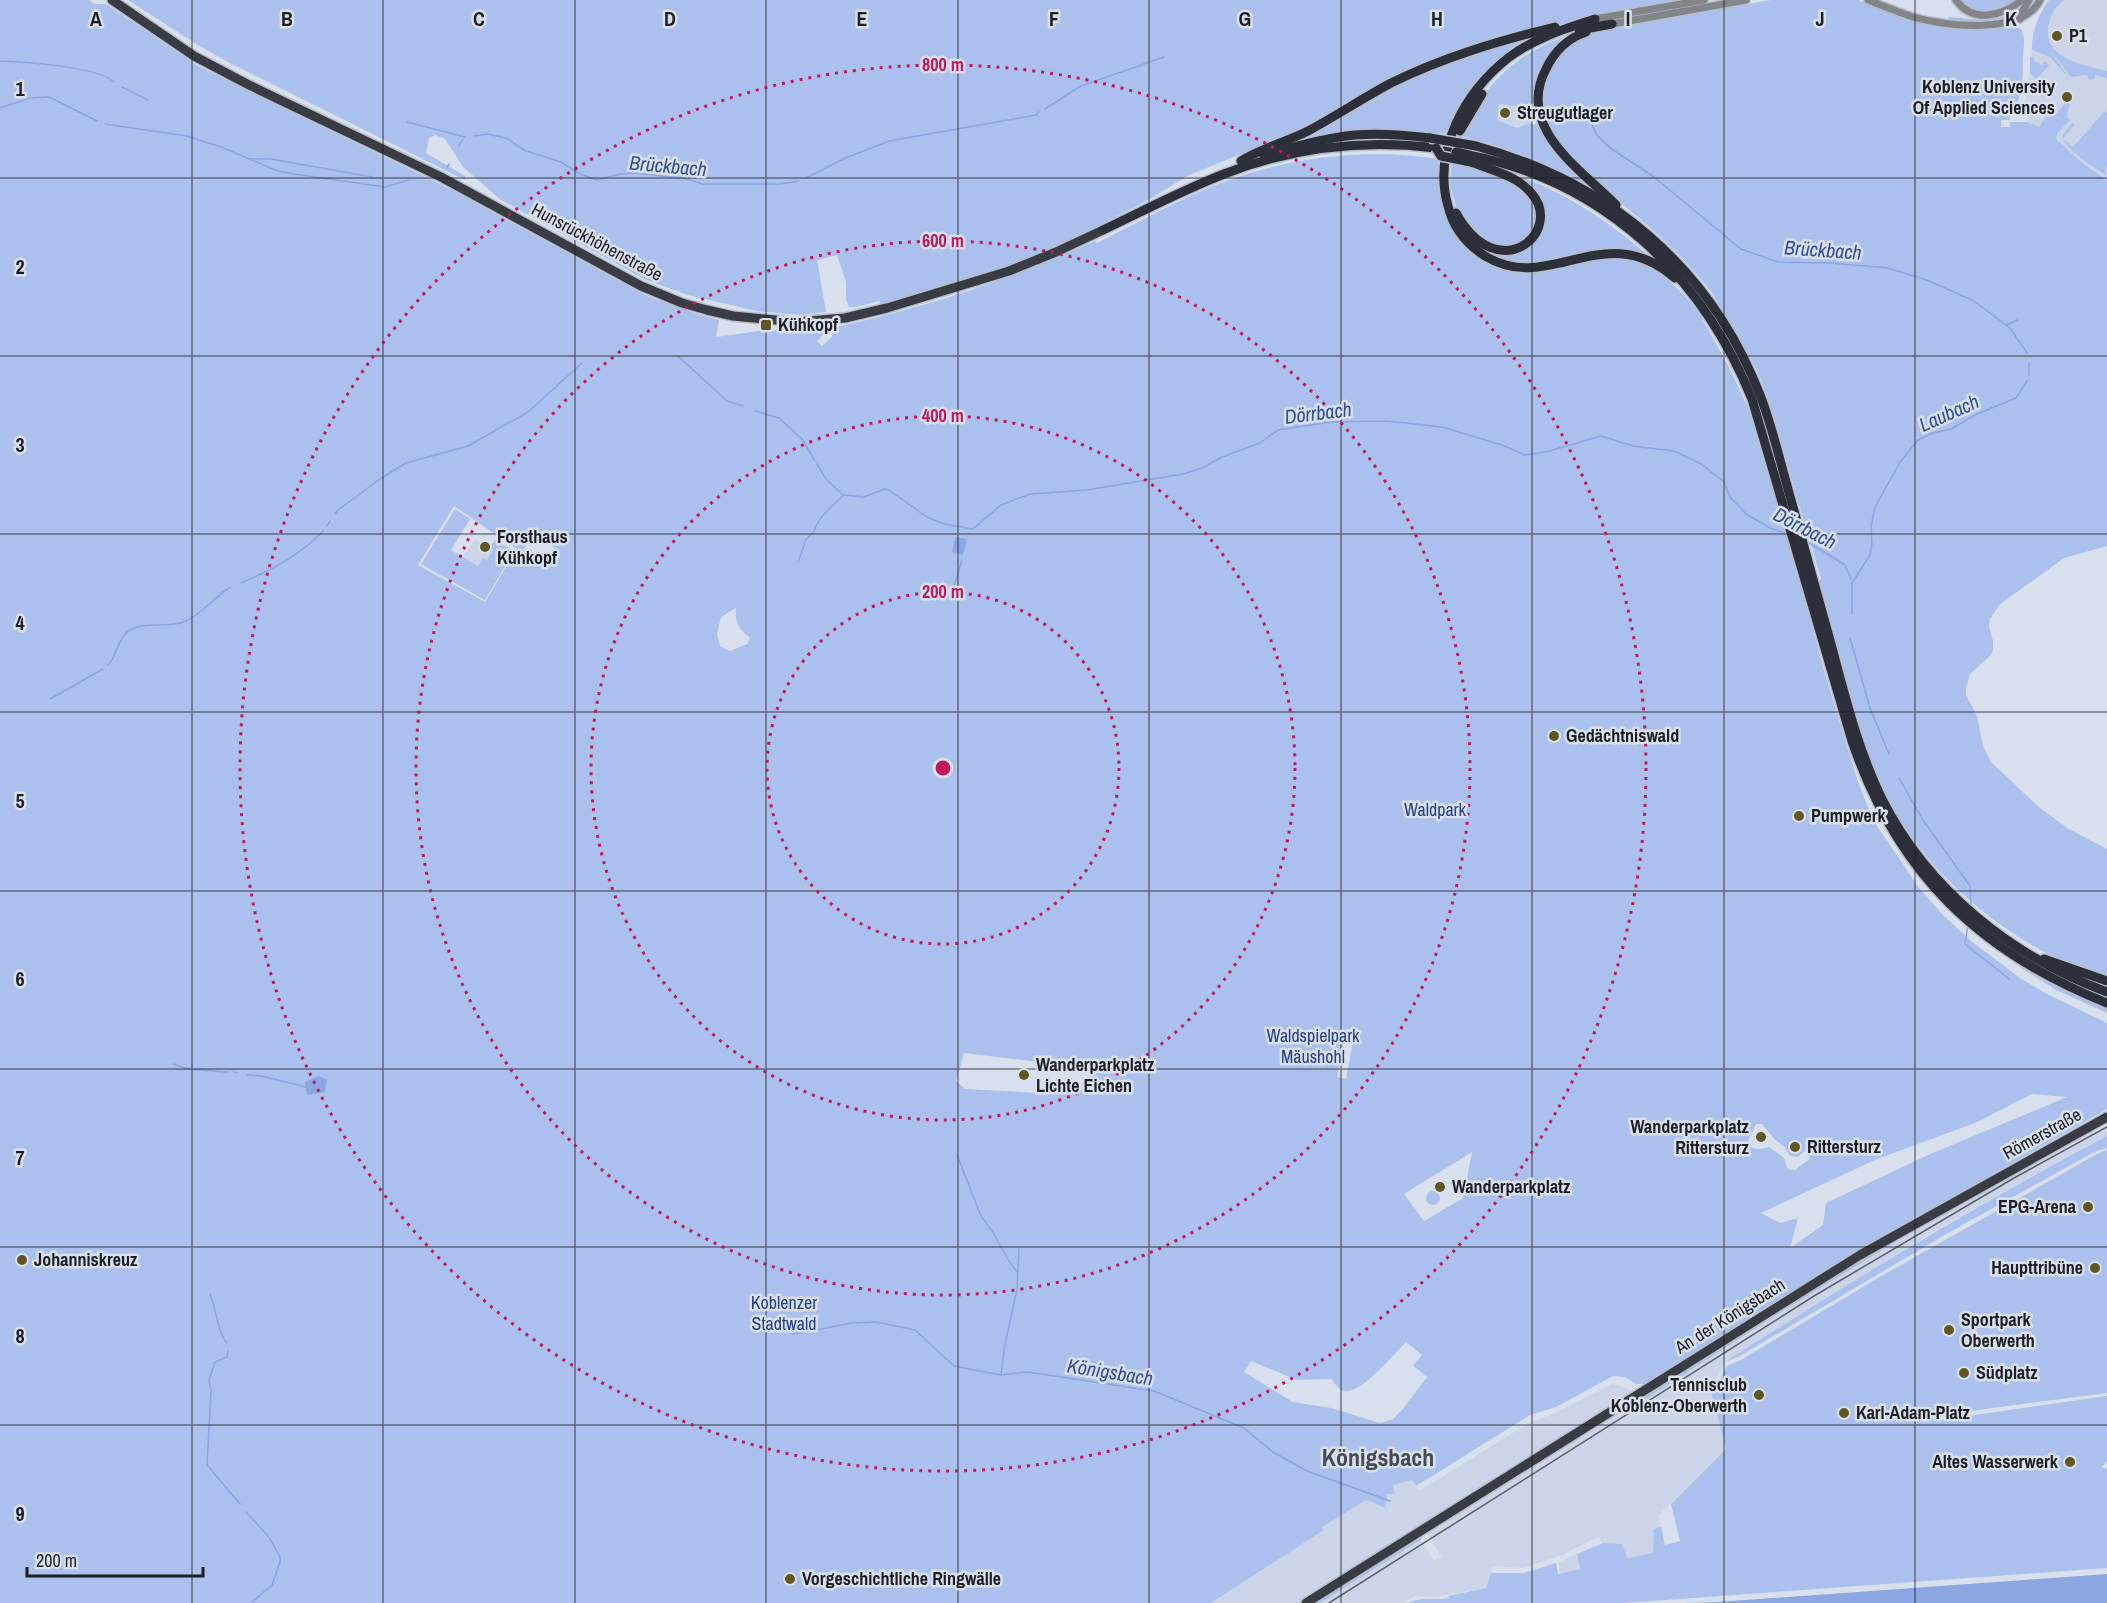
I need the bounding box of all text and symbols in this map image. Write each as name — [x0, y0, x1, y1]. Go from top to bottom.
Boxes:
text: A — [90, 5, 102, 32]
text: B — [281, 5, 293, 32]
text: C — [473, 5, 485, 32]
text: D — [664, 5, 676, 32]
text: E — [857, 5, 868, 32]
text: F — [1049, 5, 1059, 32]
text: G — [1239, 5, 1251, 32]
text: H — [1431, 5, 1443, 32]
text: I — [1626, 5, 1630, 32]
text: J — [1815, 5, 1825, 32]
text: K — [2005, 5, 2017, 32]
place label: P1 — [2069, 23, 2088, 48]
marker: P1 — [2050, 29, 2064, 43]
text: 800 m — [922, 52, 964, 77]
place label: Koblenz University Of Applied Sciences — [1913, 74, 2056, 120]
text: 1 — [15, 75, 25, 102]
marker: Koblenz University Of Applied Sciences — [2060, 90, 2074, 104]
place label: Streugutlager — [1517, 100, 1613, 125]
marker: Streugutlager — [1498, 106, 1512, 120]
water label: Brückbach — [628, 149, 708, 182]
street label: Hunsrückhöhenstraße — [527, 196, 667, 287]
text: 600 m — [922, 228, 964, 253]
water label: Brückbach — [1783, 233, 1863, 266]
text: 2 — [15, 253, 25, 280]
place label: Kühkopf — [778, 312, 838, 337]
marker: Kühkopf — [759, 318, 773, 332]
water label: Laubach — [1915, 387, 1983, 438]
water label: Dörrbach — [1283, 395, 1353, 430]
text: 400 m — [922, 403, 964, 428]
text: 3 — [15, 431, 25, 458]
water label: Dörrbach — [1769, 500, 1841, 555]
place label: Forsthaus Kühkopf — [497, 524, 568, 570]
marker: Forsthaus Kühkopf — [478, 540, 492, 554]
text: 200 m — [922, 579, 964, 604]
text: 4 — [15, 609, 25, 636]
place label: Gedächtniswald — [1566, 723, 1679, 748]
marker: Gedächtniswald — [1547, 729, 1561, 743]
centre of rings — [933, 758, 953, 778]
text: 5 — [15, 787, 25, 814]
park label: Waldpark — [1404, 797, 1467, 822]
place label: Pumpwerk — [1811, 803, 1886, 828]
marker: Pumpwerk — [1792, 809, 1806, 823]
text: 6 — [15, 965, 25, 992]
park label: Waldspielpark Mäushohl — [1267, 1023, 1360, 1069]
place label: Wanderparkplatz Lichte Eichen — [1036, 1052, 1155, 1098]
marker: Wanderparkplatz Lichte Eichen — [1017, 1068, 1031, 1082]
street label: Römerstraße — [1998, 1102, 2085, 1165]
place label: Wanderparkplatz Rittersturz — [1631, 1114, 1750, 1160]
marker: Wanderparkplatz Rittersturz — [1754, 1130, 1768, 1144]
place label: Rittersturz — [1807, 1134, 1881, 1159]
marker: Rittersturz — [1788, 1140, 1802, 1154]
text: 7 — [15, 1144, 25, 1171]
place label: Wanderparkplatz — [1452, 1174, 1571, 1199]
marker: Wanderparkplatz — [1433, 1180, 1447, 1194]
place label: EPG-Arena — [1998, 1194, 2077, 1219]
marker: EPG-Arena — [2081, 1200, 2095, 1214]
place label: Johanniskreuz — [34, 1247, 138, 1272]
marker: Johanniskreuz — [15, 1253, 29, 1267]
place label: Haupttribüne — [1991, 1255, 2083, 1280]
marker: Haupttribüne — [2088, 1261, 2102, 1275]
street label: An der Königsbach — [1669, 1272, 1790, 1360]
park label: Koblenzer Stadtwald — [751, 1290, 817, 1336]
place label: Sportpark Oberwerth — [1961, 1307, 2035, 1353]
text: 8 — [15, 1322, 25, 1349]
marker: Sportpark Oberwerth — [1942, 1323, 1956, 1337]
water label: Königsbach — [1065, 1351, 1155, 1392]
place label: Südplatz — [1976, 1360, 2038, 1385]
marker: Südplatz — [1957, 1366, 1971, 1380]
place label: Tennisclub Koblenz-Oberwerth — [1611, 1372, 1747, 1418]
marker: Tennisclub Koblenz-Oberwerth — [1752, 1388, 1766, 1402]
place label: Karl-Adam-Platz — [1856, 1400, 1971, 1425]
marker: Karl-Adam-Platz — [1837, 1406, 1851, 1420]
district label: Königsbach — [1322, 1441, 1434, 1473]
place label: Altes Wasserwerk — [1932, 1449, 2059, 1474]
marker: Altes Wasserwerk — [2063, 1455, 2077, 1469]
text: 9 — [15, 1500, 25, 1527]
scale bar — [27, 1540, 202, 1578]
text: 200 m — [36, 1548, 77, 1573]
place label: Vorgeschichtliche Ringwälle — [802, 1566, 1001, 1591]
marker: Vorgeschichtliche Ringwälle — [783, 1572, 797, 1586]

